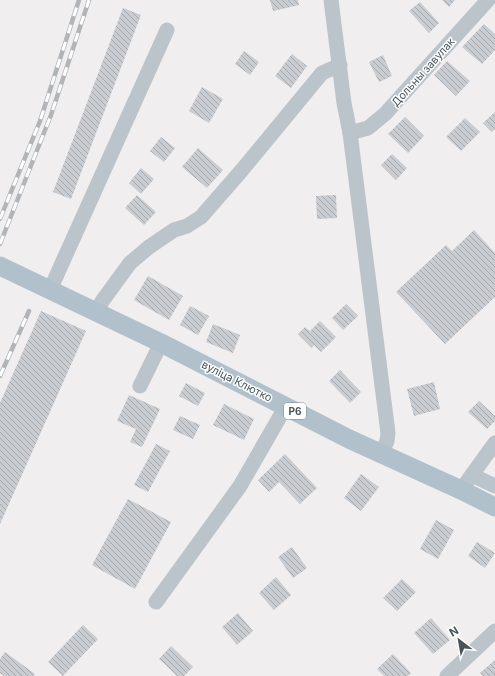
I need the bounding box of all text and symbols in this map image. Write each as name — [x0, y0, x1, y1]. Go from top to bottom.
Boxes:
street label: Дольны завулак — [388, 35, 458, 109]
street label: вуліца Клютко — [199, 357, 275, 405]
road number: Р6 — [284, 403, 306, 419]
north arrow — [439, 620, 479, 660]
text: N — [447, 623, 461, 640]

